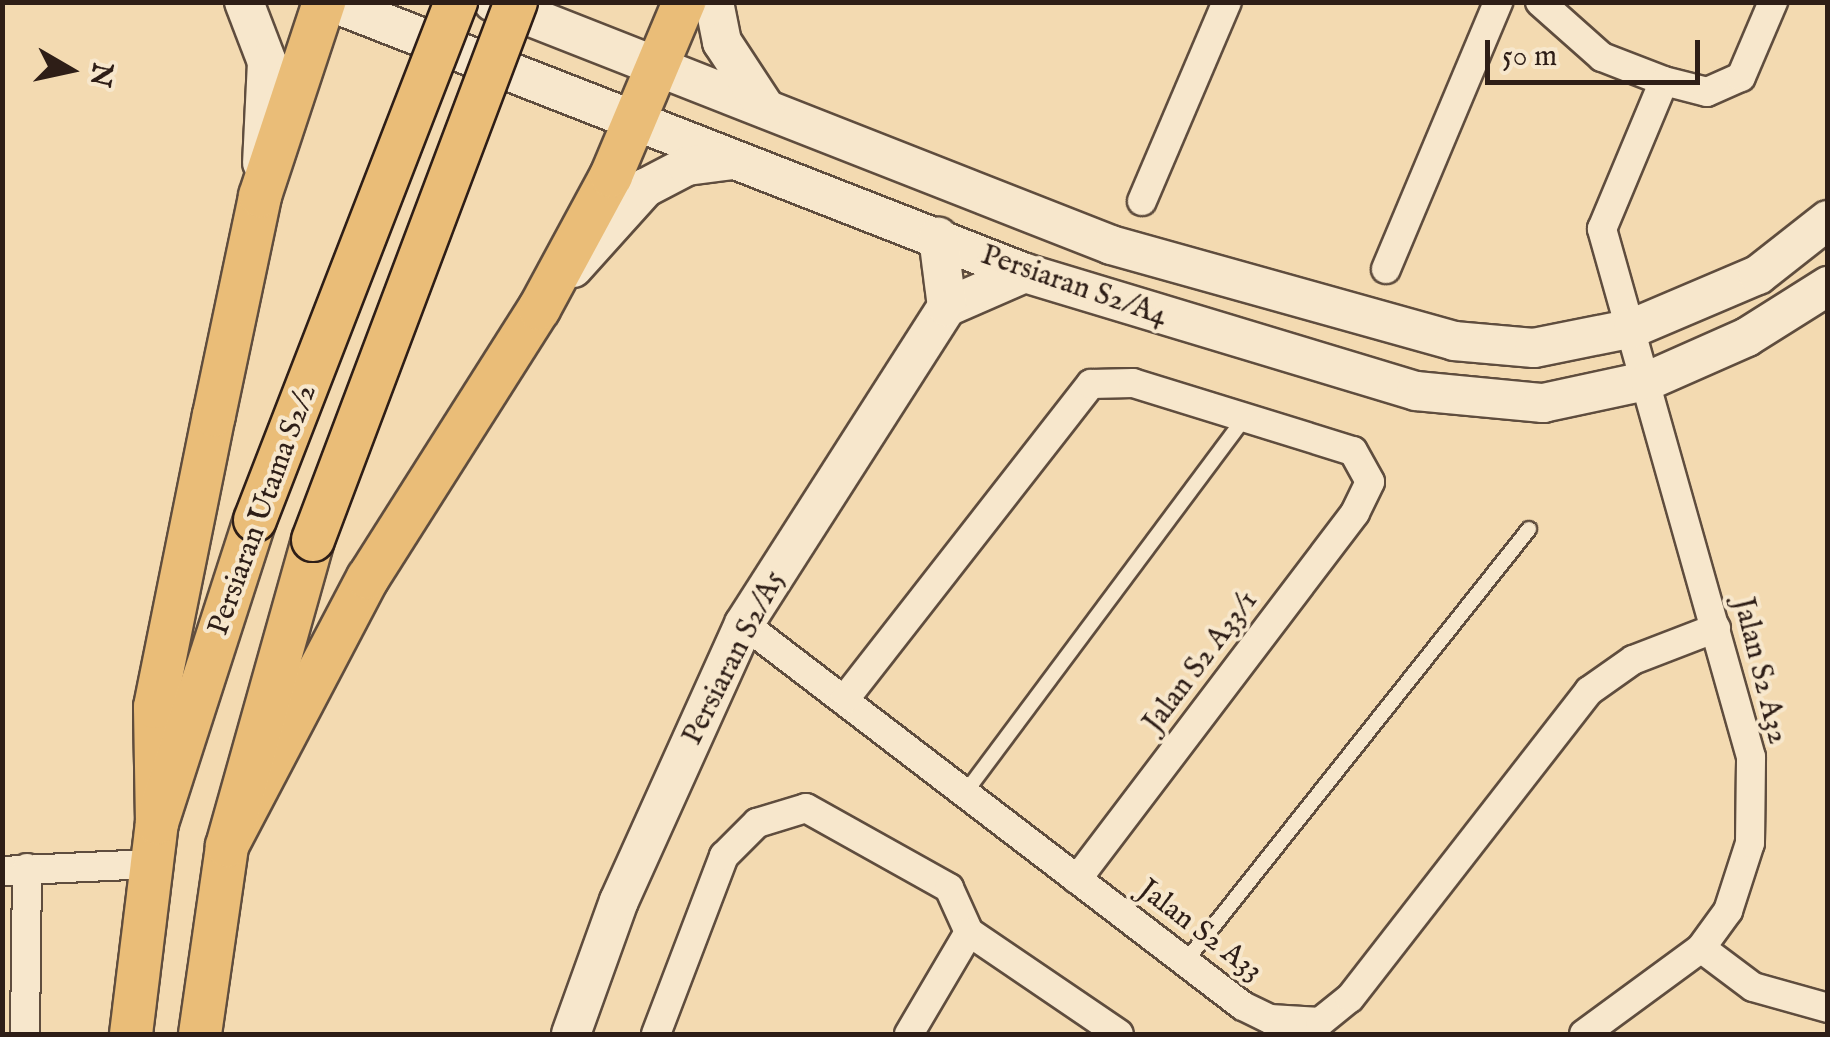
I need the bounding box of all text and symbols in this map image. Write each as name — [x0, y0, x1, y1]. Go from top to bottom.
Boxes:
north arrow — [20, 20, 120, 120]
scale bar — [1490, 20, 1705, 82]
text: 50 m — [1502, 38, 1557, 76]
text: N — [81, 60, 119, 89]
street label: Persiaran S2/A4 — [976, 237, 1172, 335]
street label: Persiaran Utama S2/2 — [201, 380, 325, 640]
street label: Persiaran S2/A5 — [675, 565, 793, 751]
street label: Jalan S2 A33/1 — [1136, 584, 1266, 740]
street label: Jalan S2 A32 — [1724, 594, 1796, 748]
street label: Jalan S2 A33 — [1131, 872, 1269, 990]

